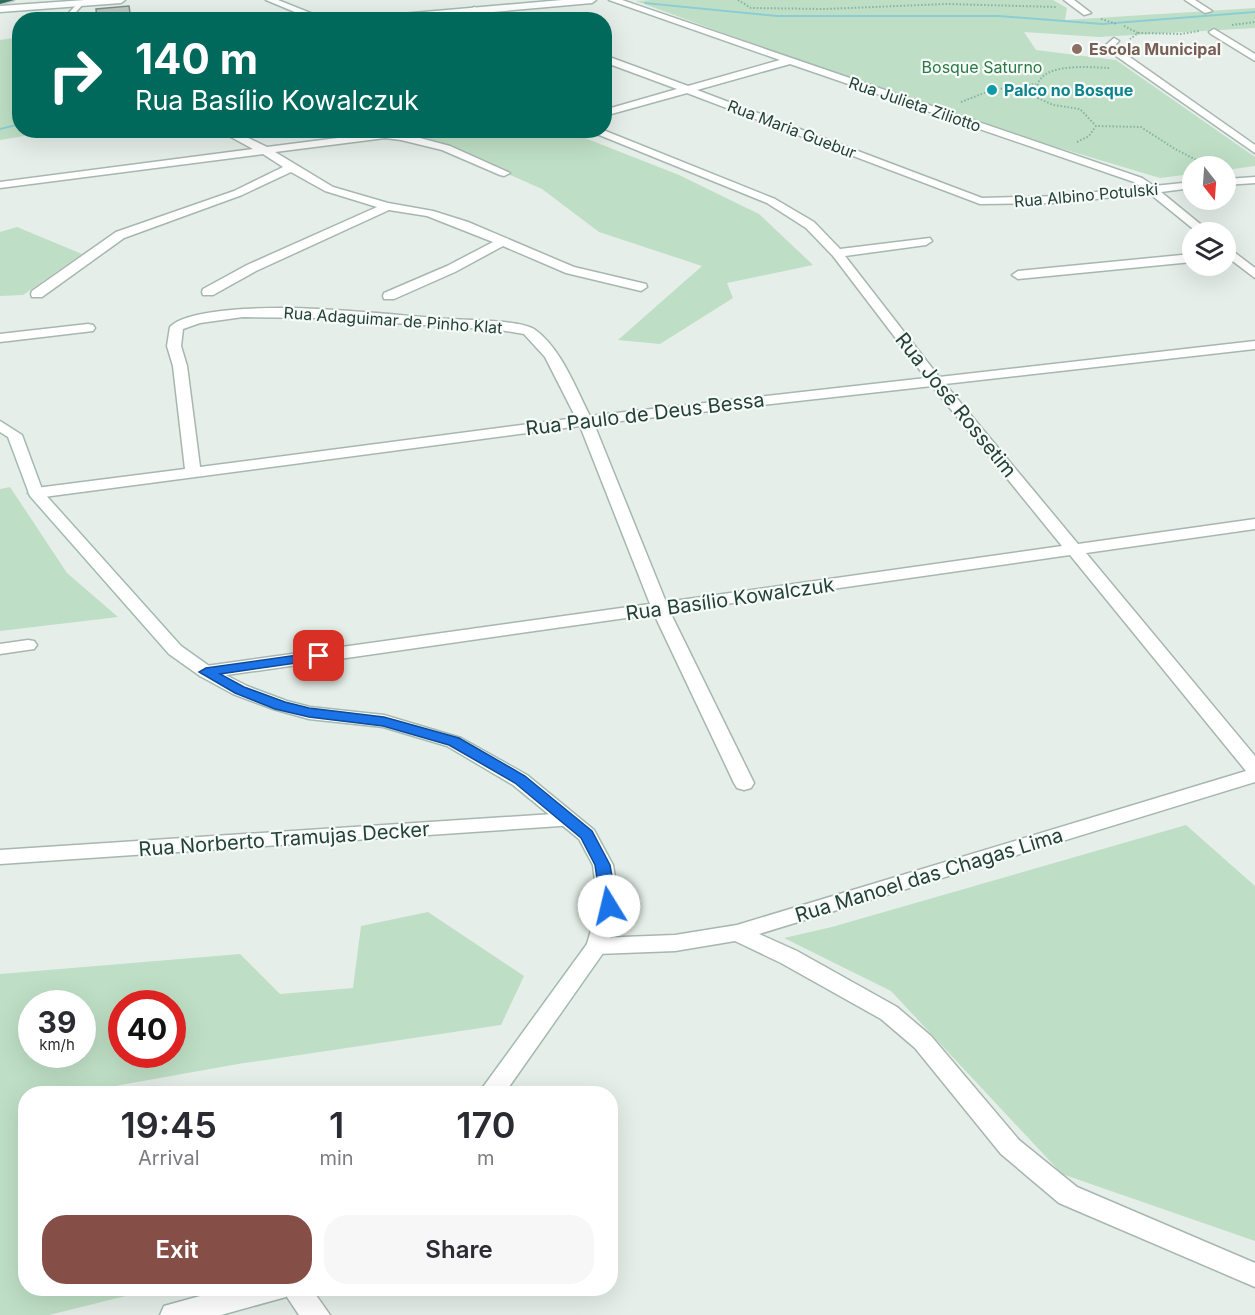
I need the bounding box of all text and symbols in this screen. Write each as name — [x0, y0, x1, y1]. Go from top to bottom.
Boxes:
text: 140 m — [135, 33, 258, 84]
icon: right — [36, 36, 114, 114]
place label: Escola Municipal — [1089, 39, 1221, 59]
marker: Escola Municipal — [1070, 42, 1084, 56]
park label: Bosque Saturno — [922, 57, 1042, 77]
street label: Rua Julieta Ziliotto — [846, 72, 984, 136]
place label: Palco no Bosque — [1004, 80, 1133, 100]
marker: Palco no Bosque — [985, 83, 999, 97]
text: Rua Basílio Kowalczuk — [135, 84, 419, 117]
street label: Rua Maria Guebur — [725, 95, 859, 163]
north arrow — [1182, 156, 1236, 210]
map controls — [1182, 156, 1236, 276]
street label: Rua Albino Potulski — [1013, 179, 1159, 211]
button: layers — [1182, 222, 1236, 276]
street label: Rua Adaguimar de Pinho Klat — [283, 302, 503, 338]
street label: Rua José Rossetim — [890, 328, 1022, 482]
street label: Rua Paulo de Deus Bessa — [524, 387, 766, 441]
street label: Rua Basílio Kowalczuk — [624, 572, 836, 626]
pin — [293, 630, 344, 681]
icon: arrive — [302, 639, 335, 672]
street label: Rua Norberto Tramujas Decker — [138, 817, 431, 861]
street label: Rua Manoel das Chagas Lima — [792, 823, 1066, 927]
position arrow — [577, 874, 641, 938]
speed limit sign: 40 — [108, 990, 186, 1068]
text: 39 — [38, 1004, 76, 1040]
text: km/h — [39, 1035, 75, 1054]
text: 19:45 — [121, 1103, 217, 1147]
text: 1 — [329, 1103, 344, 1147]
text: 170 — [456, 1103, 515, 1147]
text: Arrival — [138, 1146, 200, 1170]
text: min — [319, 1146, 354, 1170]
text: m — [477, 1146, 495, 1170]
button: Exit — [42, 1215, 312, 1284]
button: Share — [324, 1215, 594, 1284]

